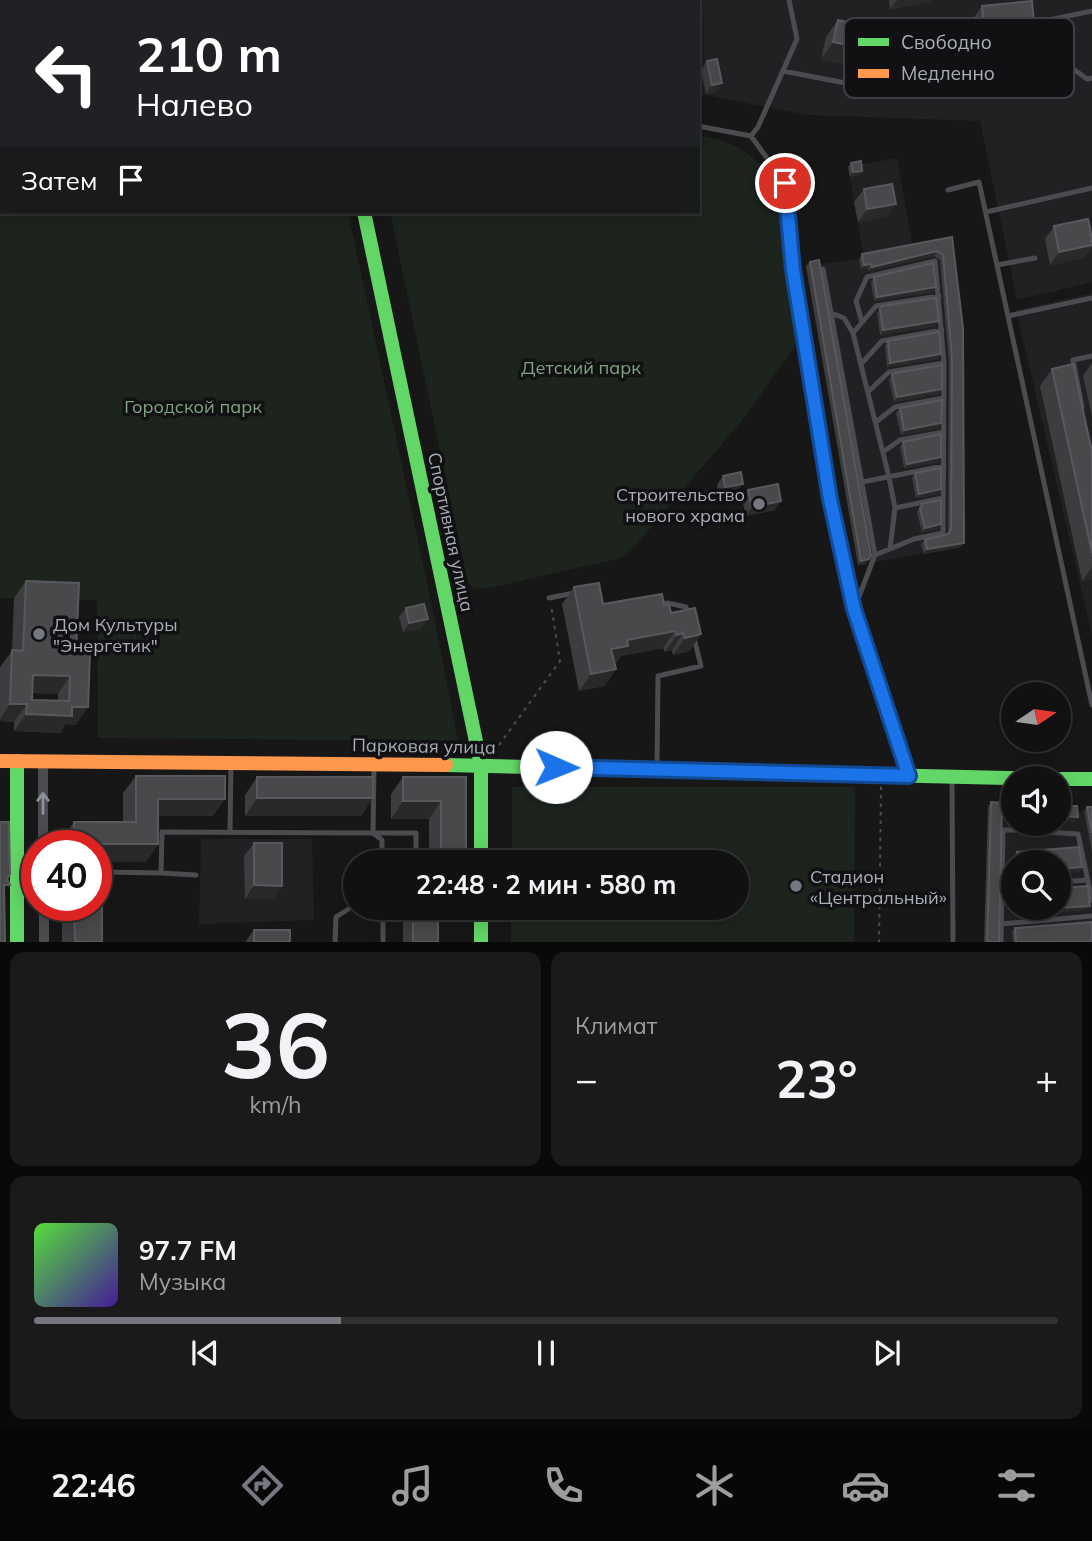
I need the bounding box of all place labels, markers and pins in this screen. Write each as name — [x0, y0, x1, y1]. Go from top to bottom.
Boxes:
pin — [755, 153, 815, 213]
place label: Строительство нового храма — [616, 483, 745, 527]
marker: Строительство нового храма — [751, 496, 767, 512]
place label: Дом Культуры "Энергетик" — [53, 613, 178, 657]
marker: Дом Культуры "Энергетик" — [31, 626, 47, 642]
place label: Стадион «Центральный» — [810, 865, 947, 909]
marker: Стадион «Центральный» — [788, 878, 804, 894]

